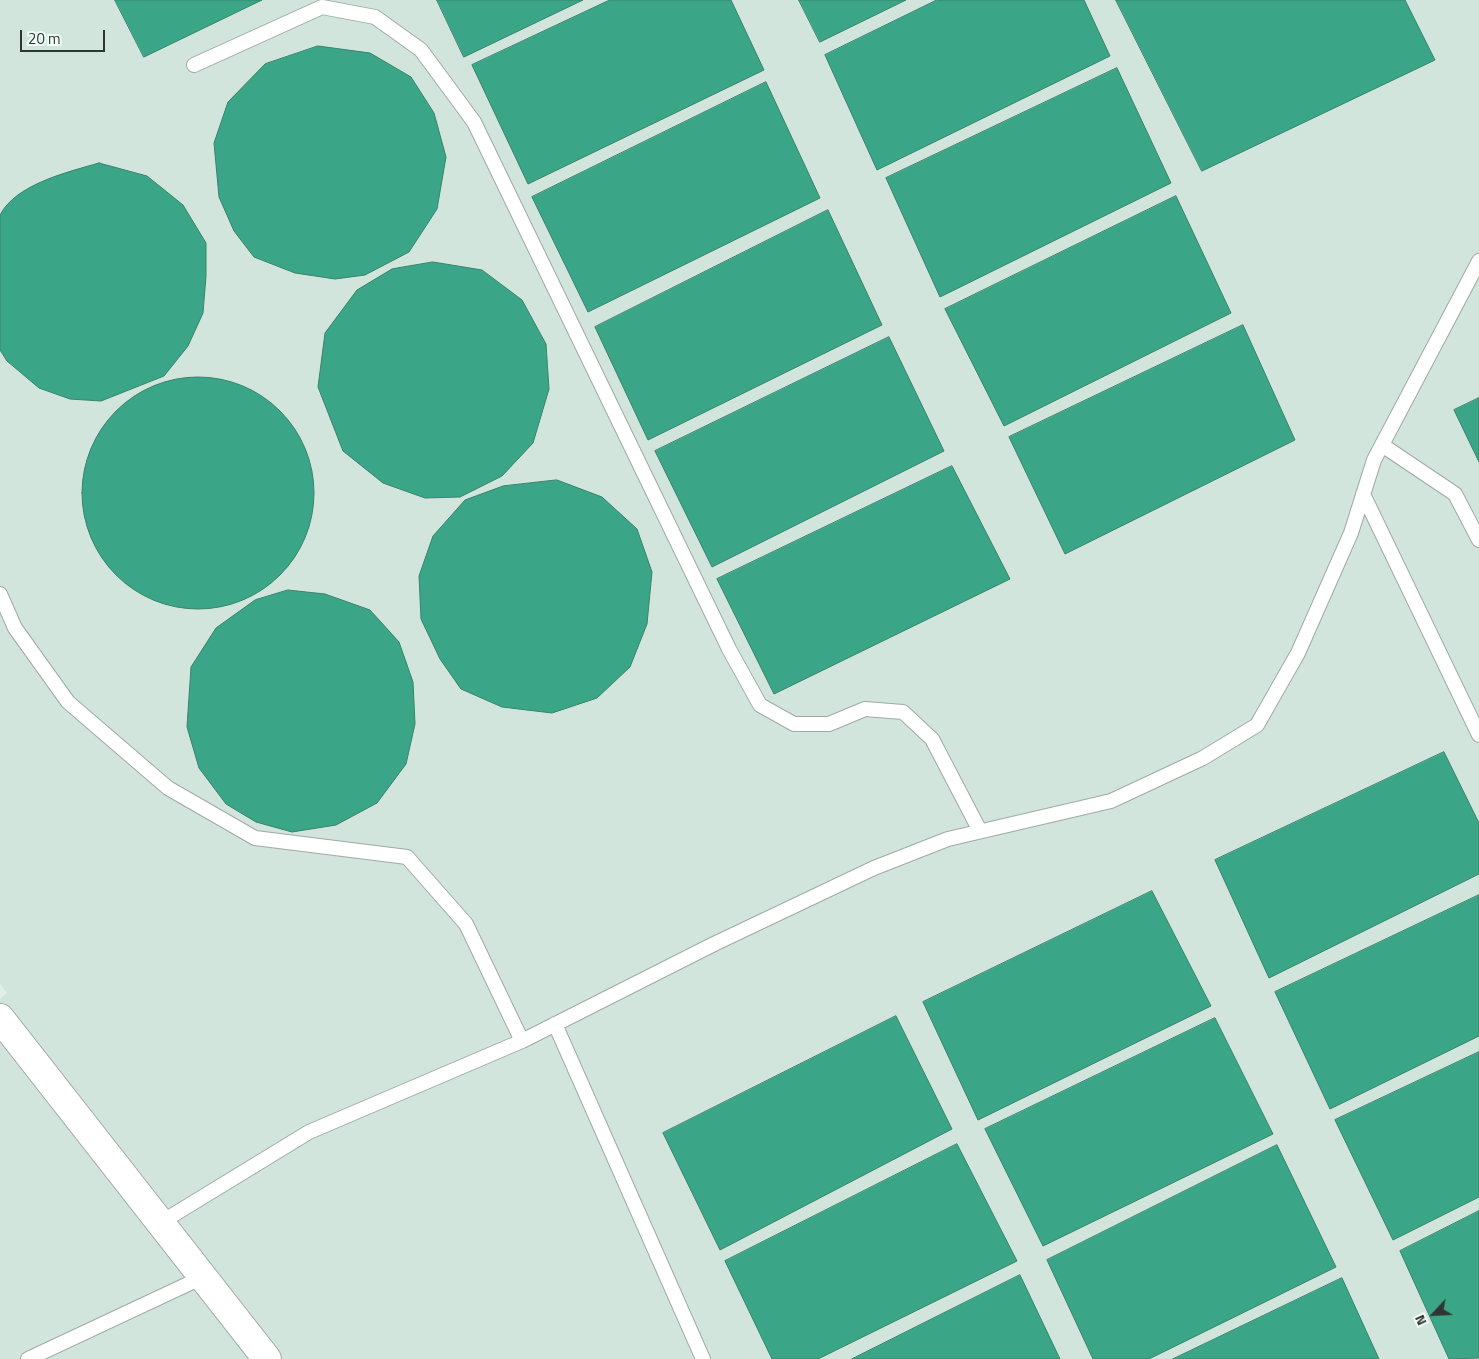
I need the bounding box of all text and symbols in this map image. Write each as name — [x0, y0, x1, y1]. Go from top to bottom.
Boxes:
scale bar — [22, 20, 108, 52]
text: 20 m — [28, 27, 61, 50]
north arrow — [1409, 1289, 1459, 1339]
text: N — [1408, 1312, 1432, 1329]

